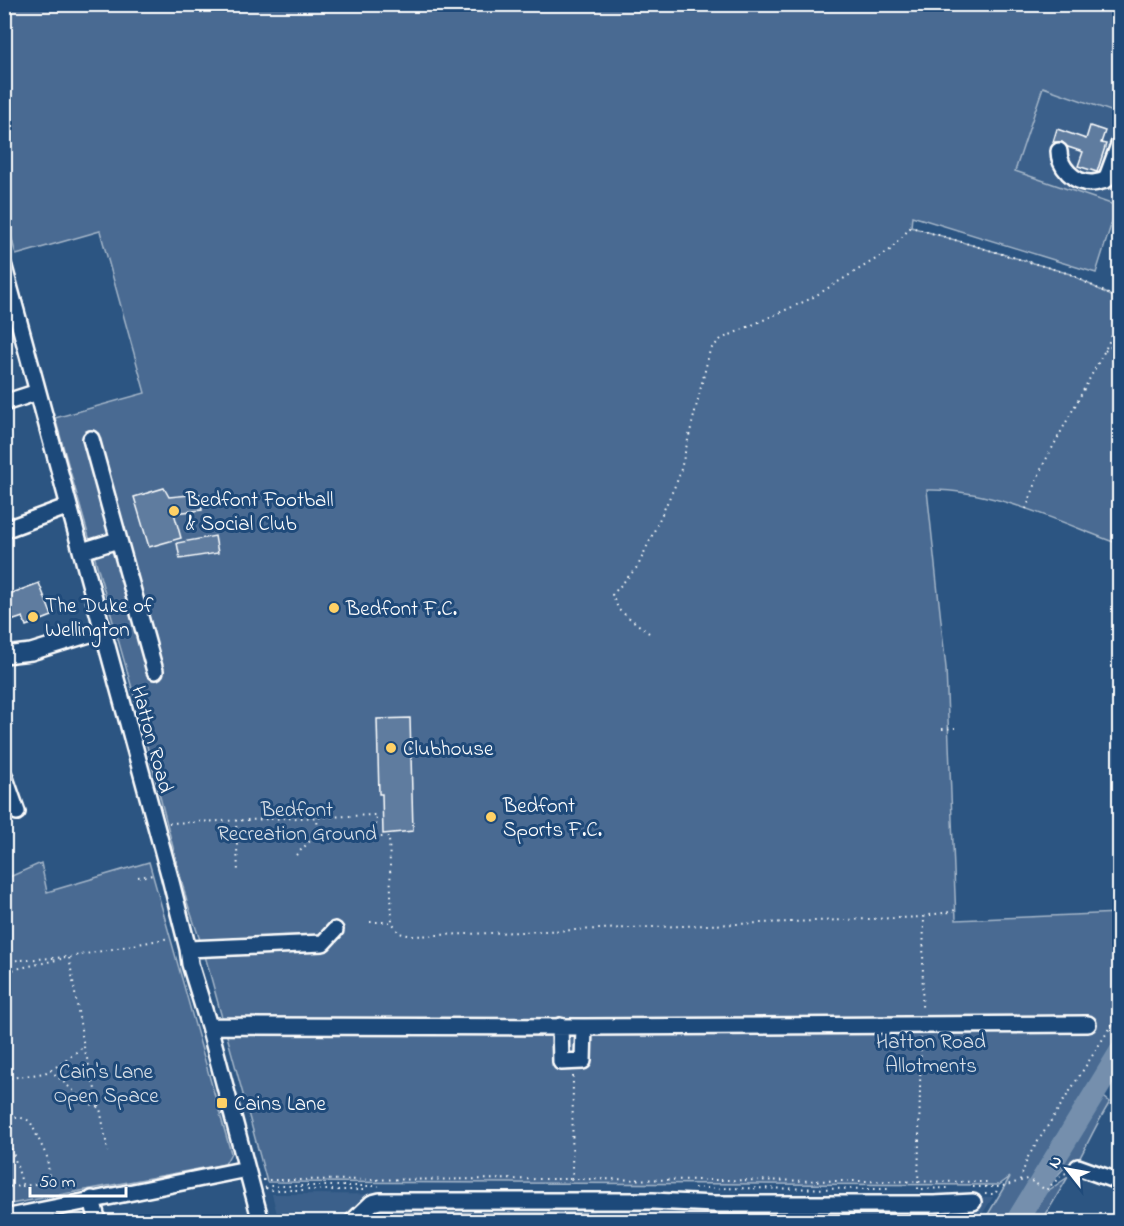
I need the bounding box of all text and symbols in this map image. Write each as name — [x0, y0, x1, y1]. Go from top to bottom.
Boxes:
place label: Bedfont Football & Social Club — [185, 486, 334, 540]
marker: Bedfont Football & Social Club — [167, 504, 181, 518]
place label: The Duke of Wellington — [45, 592, 154, 648]
place label: Bedfont F.C. — [345, 595, 457, 625]
marker: Bedfont F.C. — [327, 601, 341, 615]
marker: The Duke of Wellington — [26, 610, 40, 624]
street label: Hatton Road — [122, 683, 180, 797]
place label: Clubhouse — [403, 735, 494, 765]
marker: Clubhouse — [384, 741, 398, 755]
place label: Bedfont Sports F.C. — [502, 792, 602, 846]
park label: Bedfont Recreation Ground — [217, 796, 377, 850]
marker: Bedfont Sports F.C. — [484, 810, 498, 824]
park label: Hatton Road Allotments — [876, 1028, 986, 1082]
park label: Cain's Lane Open Space — [53, 1058, 159, 1112]
place label: Cains Lane — [234, 1090, 326, 1120]
marker: Cains Lane — [215, 1096, 229, 1110]
north arrow — [1037, 1139, 1097, 1199]
text: N — [1043, 1151, 1069, 1173]
scale bar — [30, 1160, 126, 1198]
text: 50 m — [39, 1170, 76, 1196]

